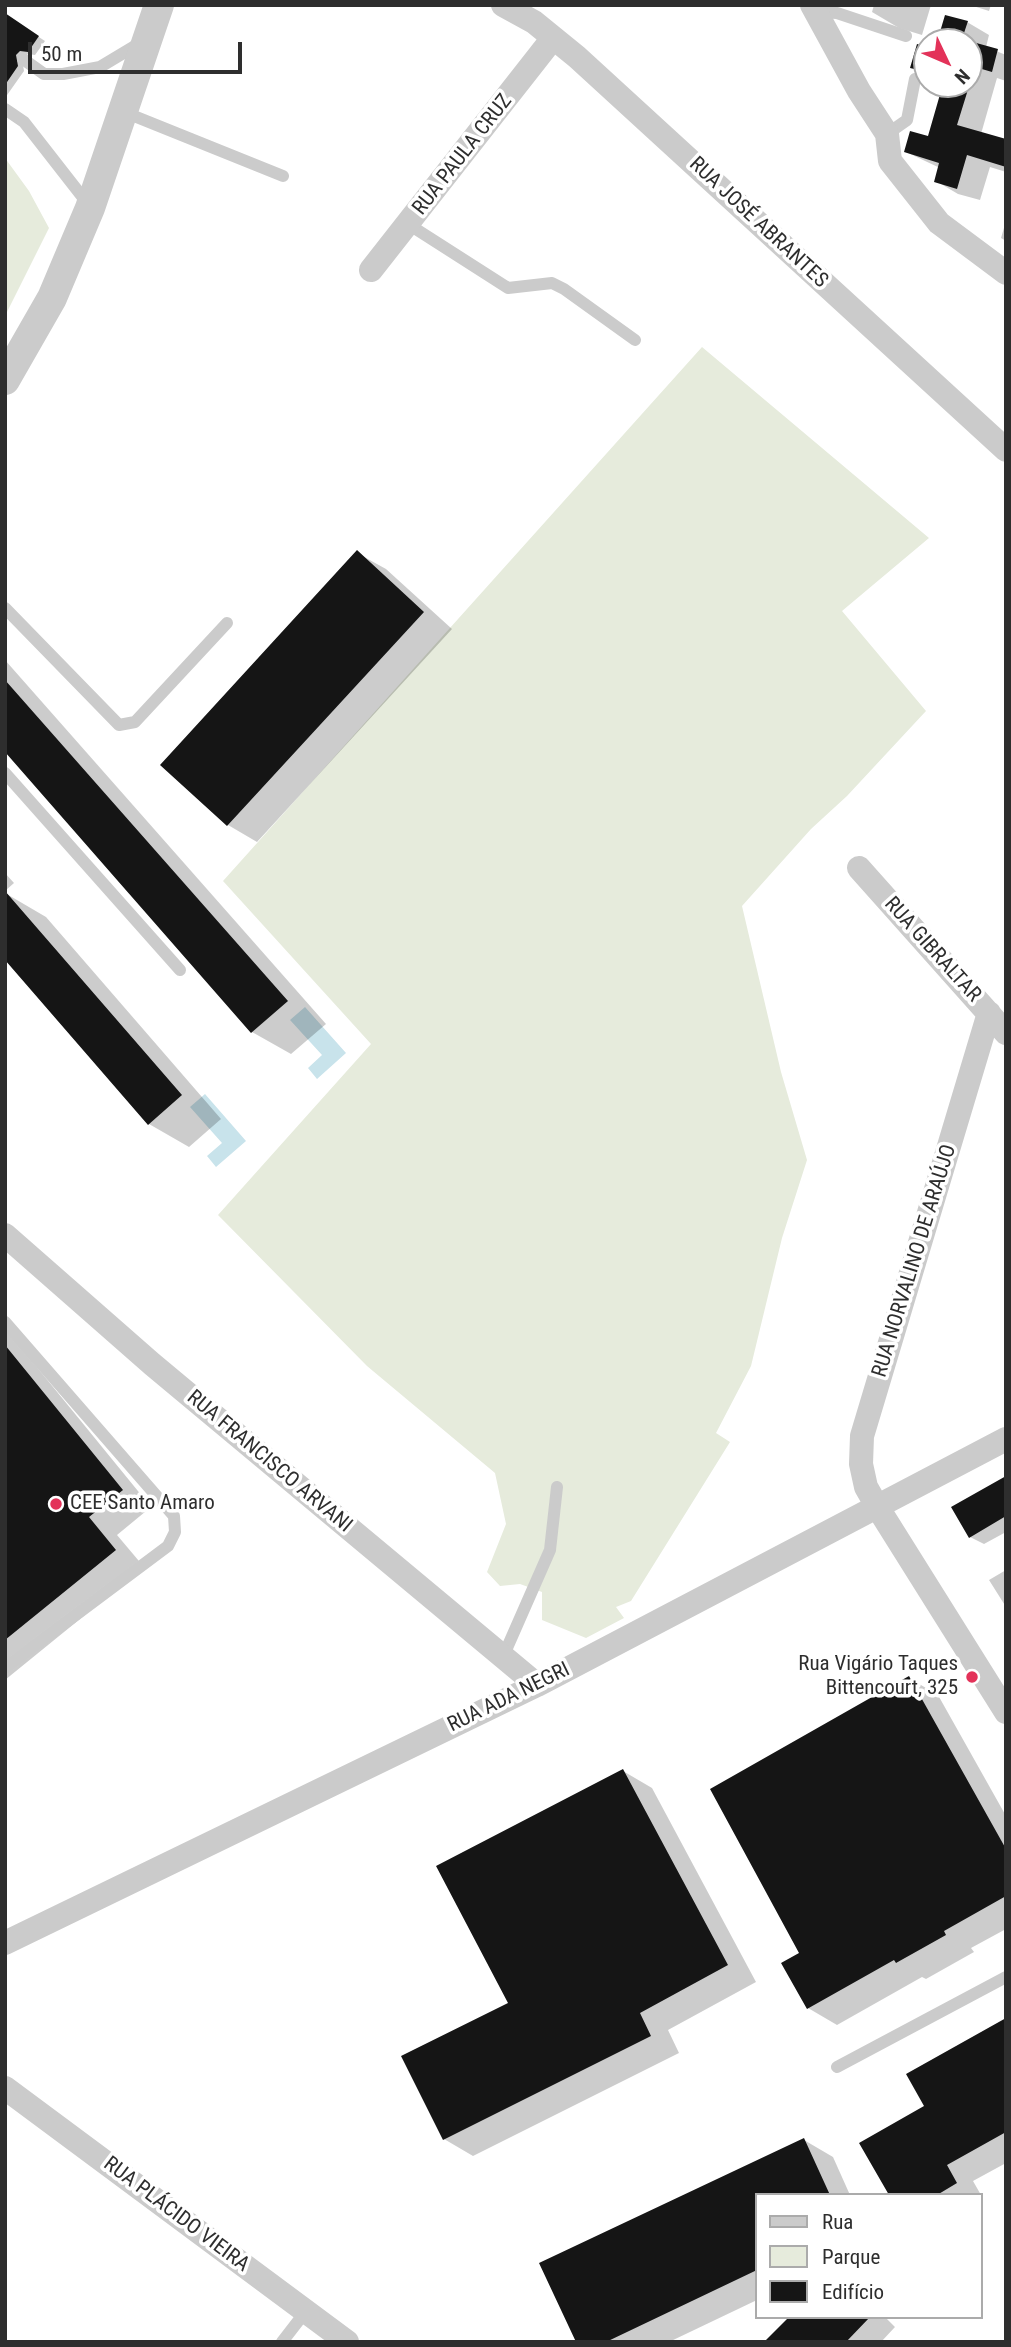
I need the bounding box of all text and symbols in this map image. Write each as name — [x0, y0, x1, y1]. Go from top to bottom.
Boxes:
scale bar — [32, 28, 245, 72]
north arrow — [913, 28, 983, 98]
text: 50 m — [41, 42, 82, 66]
text: N — [950, 64, 974, 89]
street label: RUA PAULA CRUZ — [408, 90, 518, 220]
street label: RUA JOSÉ ABRANTES — [683, 152, 833, 294]
street label: RUA GIBRALTAR — [878, 892, 986, 1008]
street label: RUA NORVALINO DE ARAÚJO — [868, 1142, 962, 1380]
street label: RUA FRANCISCO ARVANI — [181, 1386, 357, 1538]
place label: CEE Santo Amaro — [70, 1491, 215, 1517]
marker: CEE Santo Amaro — [48, 1496, 64, 1512]
place label: Rua Vigário Taques Bittencourt, 325 — [798, 1652, 958, 1702]
street label: RUA ADA NEGRI — [444, 1658, 574, 1738]
marker: Rua Vigário Taques Bittencourt, 325 — [964, 1669, 980, 1685]
street label: RUA PLÁCIDO VIEIRA — [98, 2152, 254, 2278]
legend — [755, 2193, 983, 2319]
text: Rua — [822, 2210, 853, 2234]
text: Parque — [822, 2245, 880, 2269]
text: Edifício — [822, 2280, 884, 2304]

